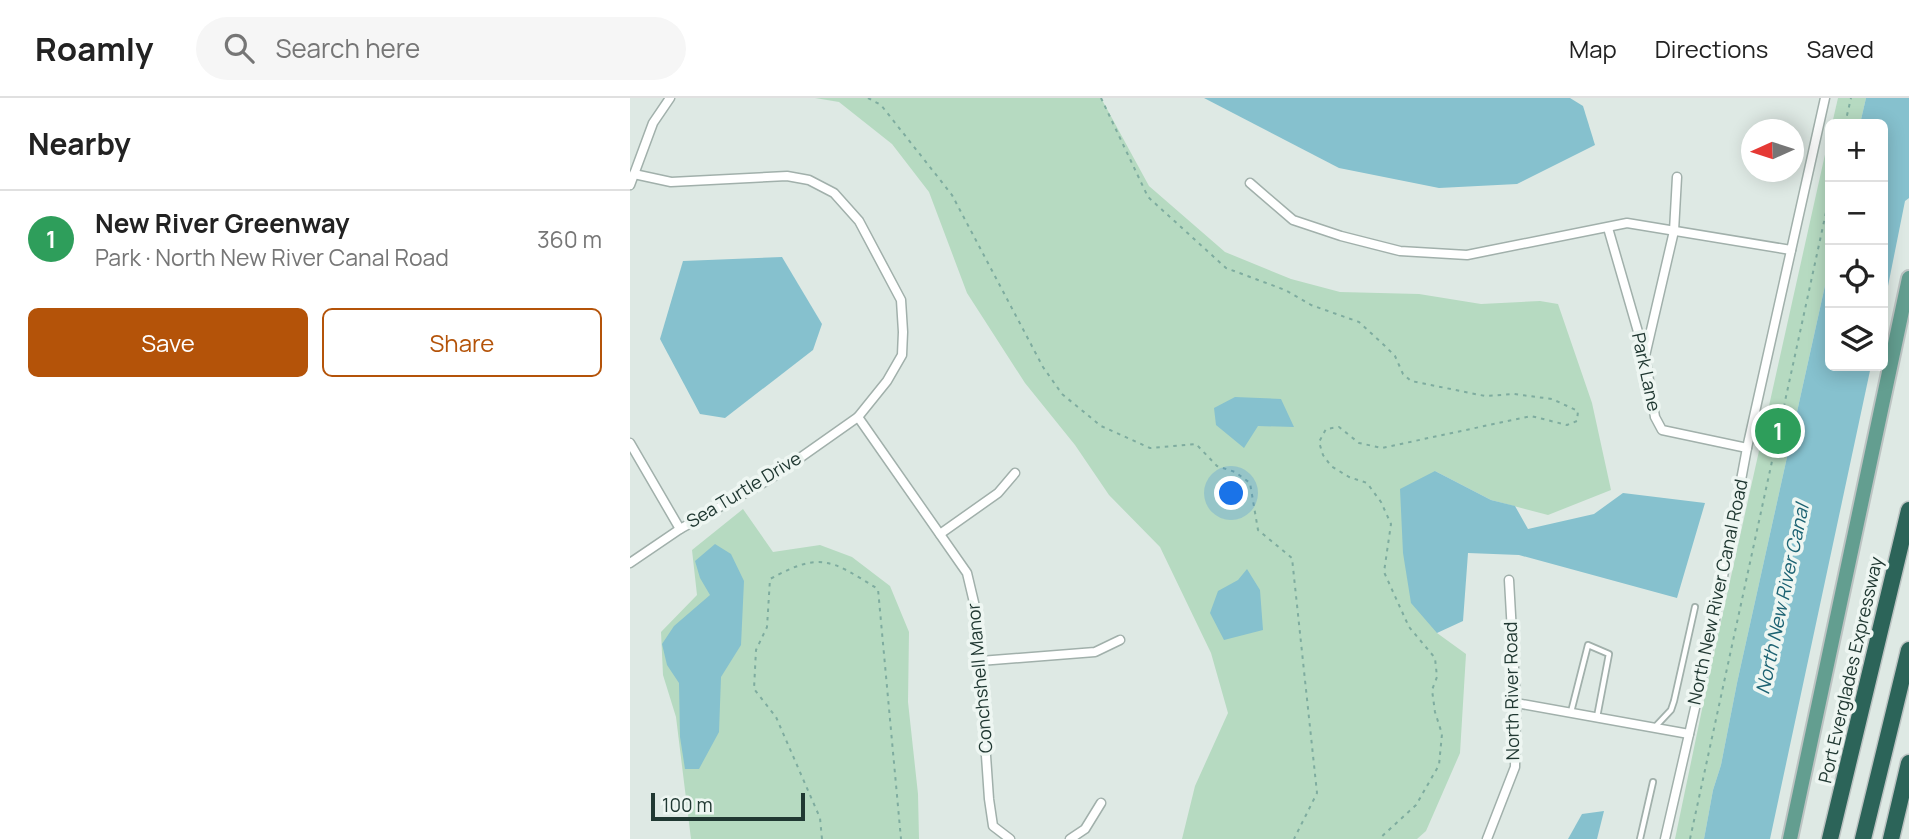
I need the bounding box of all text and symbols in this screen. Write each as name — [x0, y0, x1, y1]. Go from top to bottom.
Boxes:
search box — [196, 17, 686, 80]
text: Roamly — [35, 26, 154, 71]
icon: search — [220, 29, 258, 67]
text: Search here — [276, 30, 420, 66]
text: Map — [1569, 32, 1617, 65]
text: Directions — [1655, 32, 1768, 65]
text: Saved — [1806, 32, 1874, 65]
north arrow — [1741, 119, 1804, 182]
map controls — [1825, 119, 1888, 371]
button: + — [1825, 119, 1888, 182]
text: Nearby — [28, 123, 131, 164]
button: − — [1825, 182, 1888, 245]
text: New River Greenway — [95, 205, 350, 241]
text: 1 — [46, 223, 56, 255]
text: 360 m — [537, 223, 602, 255]
text: Park · North New River Canal Road — [95, 241, 449, 273]
button: locate — [1825, 245, 1888, 308]
button: Save — [28, 308, 308, 377]
button: Share — [322, 308, 602, 377]
button: layers — [1825, 308, 1888, 371]
street label: Park Lane — [1627, 330, 1667, 413]
pin: 1 — [1755, 405, 1801, 457]
street label: Sea Turtle Drive — [682, 445, 805, 533]
your location — [1214, 476, 1248, 510]
street label: North New River Canal Road — [1681, 477, 1753, 707]
water label: North New River Canal — [1749, 499, 1815, 696]
street label: Port Everglades Expressway — [1812, 554, 1888, 785]
street label: Conchshell Manor — [960, 602, 998, 754]
street label: North River Road — [1498, 622, 1524, 761]
scale bar — [651, 790, 805, 822]
text: 100 m — [662, 792, 713, 818]

